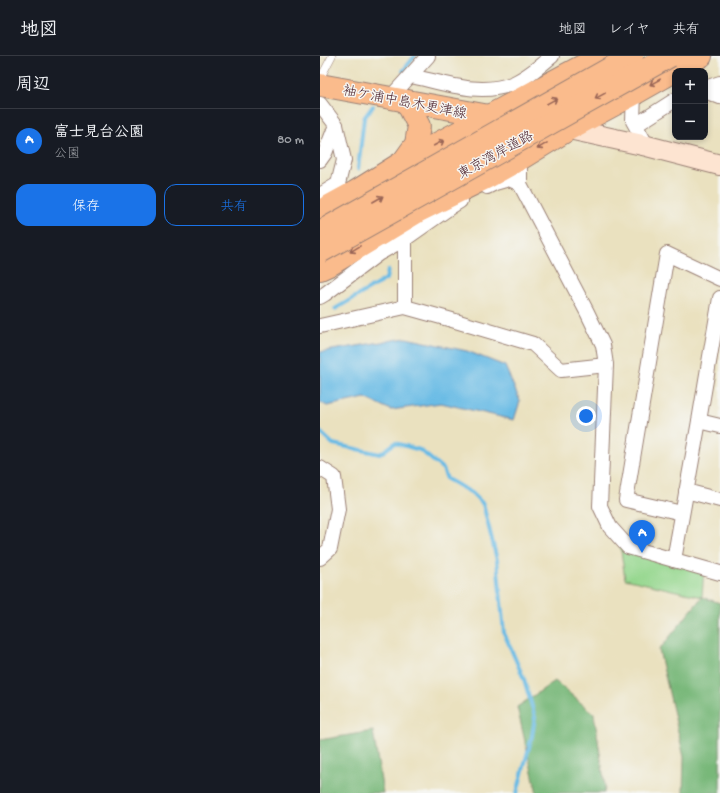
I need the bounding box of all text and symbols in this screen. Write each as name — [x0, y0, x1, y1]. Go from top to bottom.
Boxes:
text: 地図 — [20, 20, 58, 43]
text: 地図 — [559, 22, 587, 39]
text: レイヤ — [609, 22, 650, 39]
text: 共有 — [672, 22, 700, 39]
map controls — [672, 68, 708, 140]
button: + — [672, 68, 708, 104]
text: 周辺 — [16, 76, 50, 96]
one-way arrow — [649, 79, 661, 87]
street label: 袖ケ浦中島木更津線 — [341, 83, 468, 124]
one-way arrow — [594, 92, 606, 100]
one-way arrow — [546, 96, 558, 104]
button: − — [672, 104, 708, 140]
text: 富士見台公園 — [54, 124, 144, 142]
street label: 東京湾岸道路 — [455, 128, 537, 184]
text: A — [25, 133, 33, 148]
text: 80 m — [277, 133, 304, 148]
one-way arrow — [433, 139, 445, 146]
one-way arrow — [536, 142, 548, 150]
text: 公園 — [54, 147, 80, 162]
button: 保存 — [16, 184, 156, 226]
button: 共有 — [164, 184, 304, 226]
one-way arrow — [372, 195, 384, 203]
one-way arrow — [349, 246, 361, 254]
your location — [576, 406, 596, 426]
pin: A — [629, 520, 655, 553]

